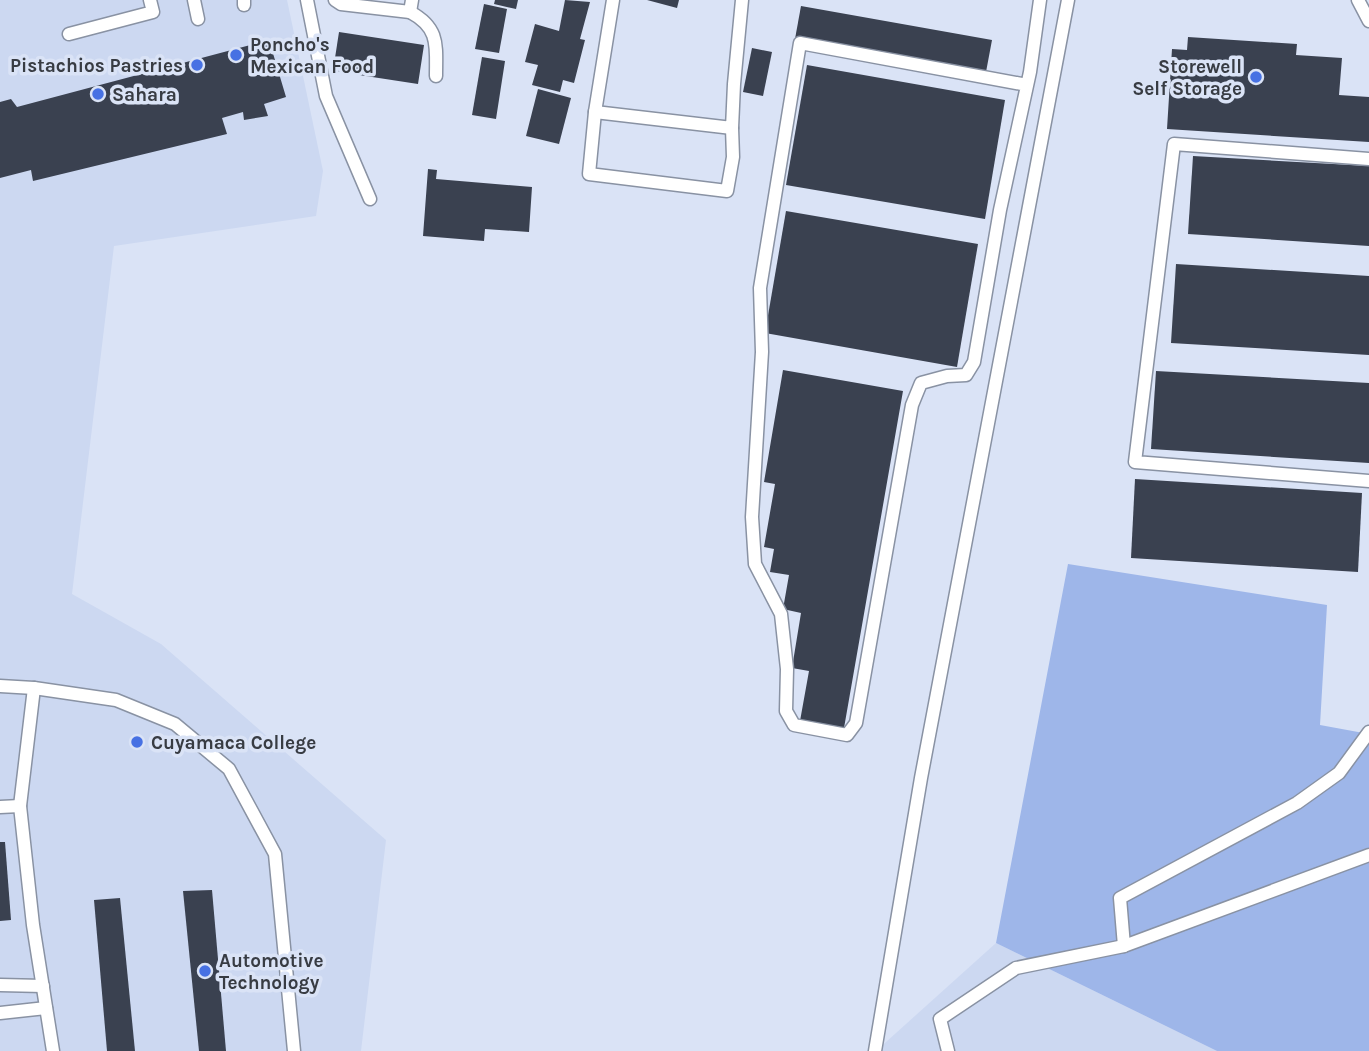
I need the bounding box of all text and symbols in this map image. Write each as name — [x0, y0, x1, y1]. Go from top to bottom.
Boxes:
place label: Poncho's Mexican Food — [250, 34, 374, 78]
marker: Poncho's Mexican Food — [228, 47, 244, 63]
place label: Pistachios Pastries — [10, 55, 183, 77]
place label: Storewell Self Storage — [1132, 56, 1242, 100]
marker: Pistachios Pastries — [189, 57, 205, 73]
marker: Storewell Self Storage — [1248, 69, 1264, 85]
place label: Sahara — [112, 84, 177, 106]
marker: Sahara — [90, 86, 106, 102]
place label: Cuyamaca College — [151, 732, 316, 754]
marker: Cuyamaca College — [129, 734, 145, 750]
place label: Automotive Technology — [219, 950, 324, 994]
marker: Automotive Technology — [197, 963, 213, 979]

